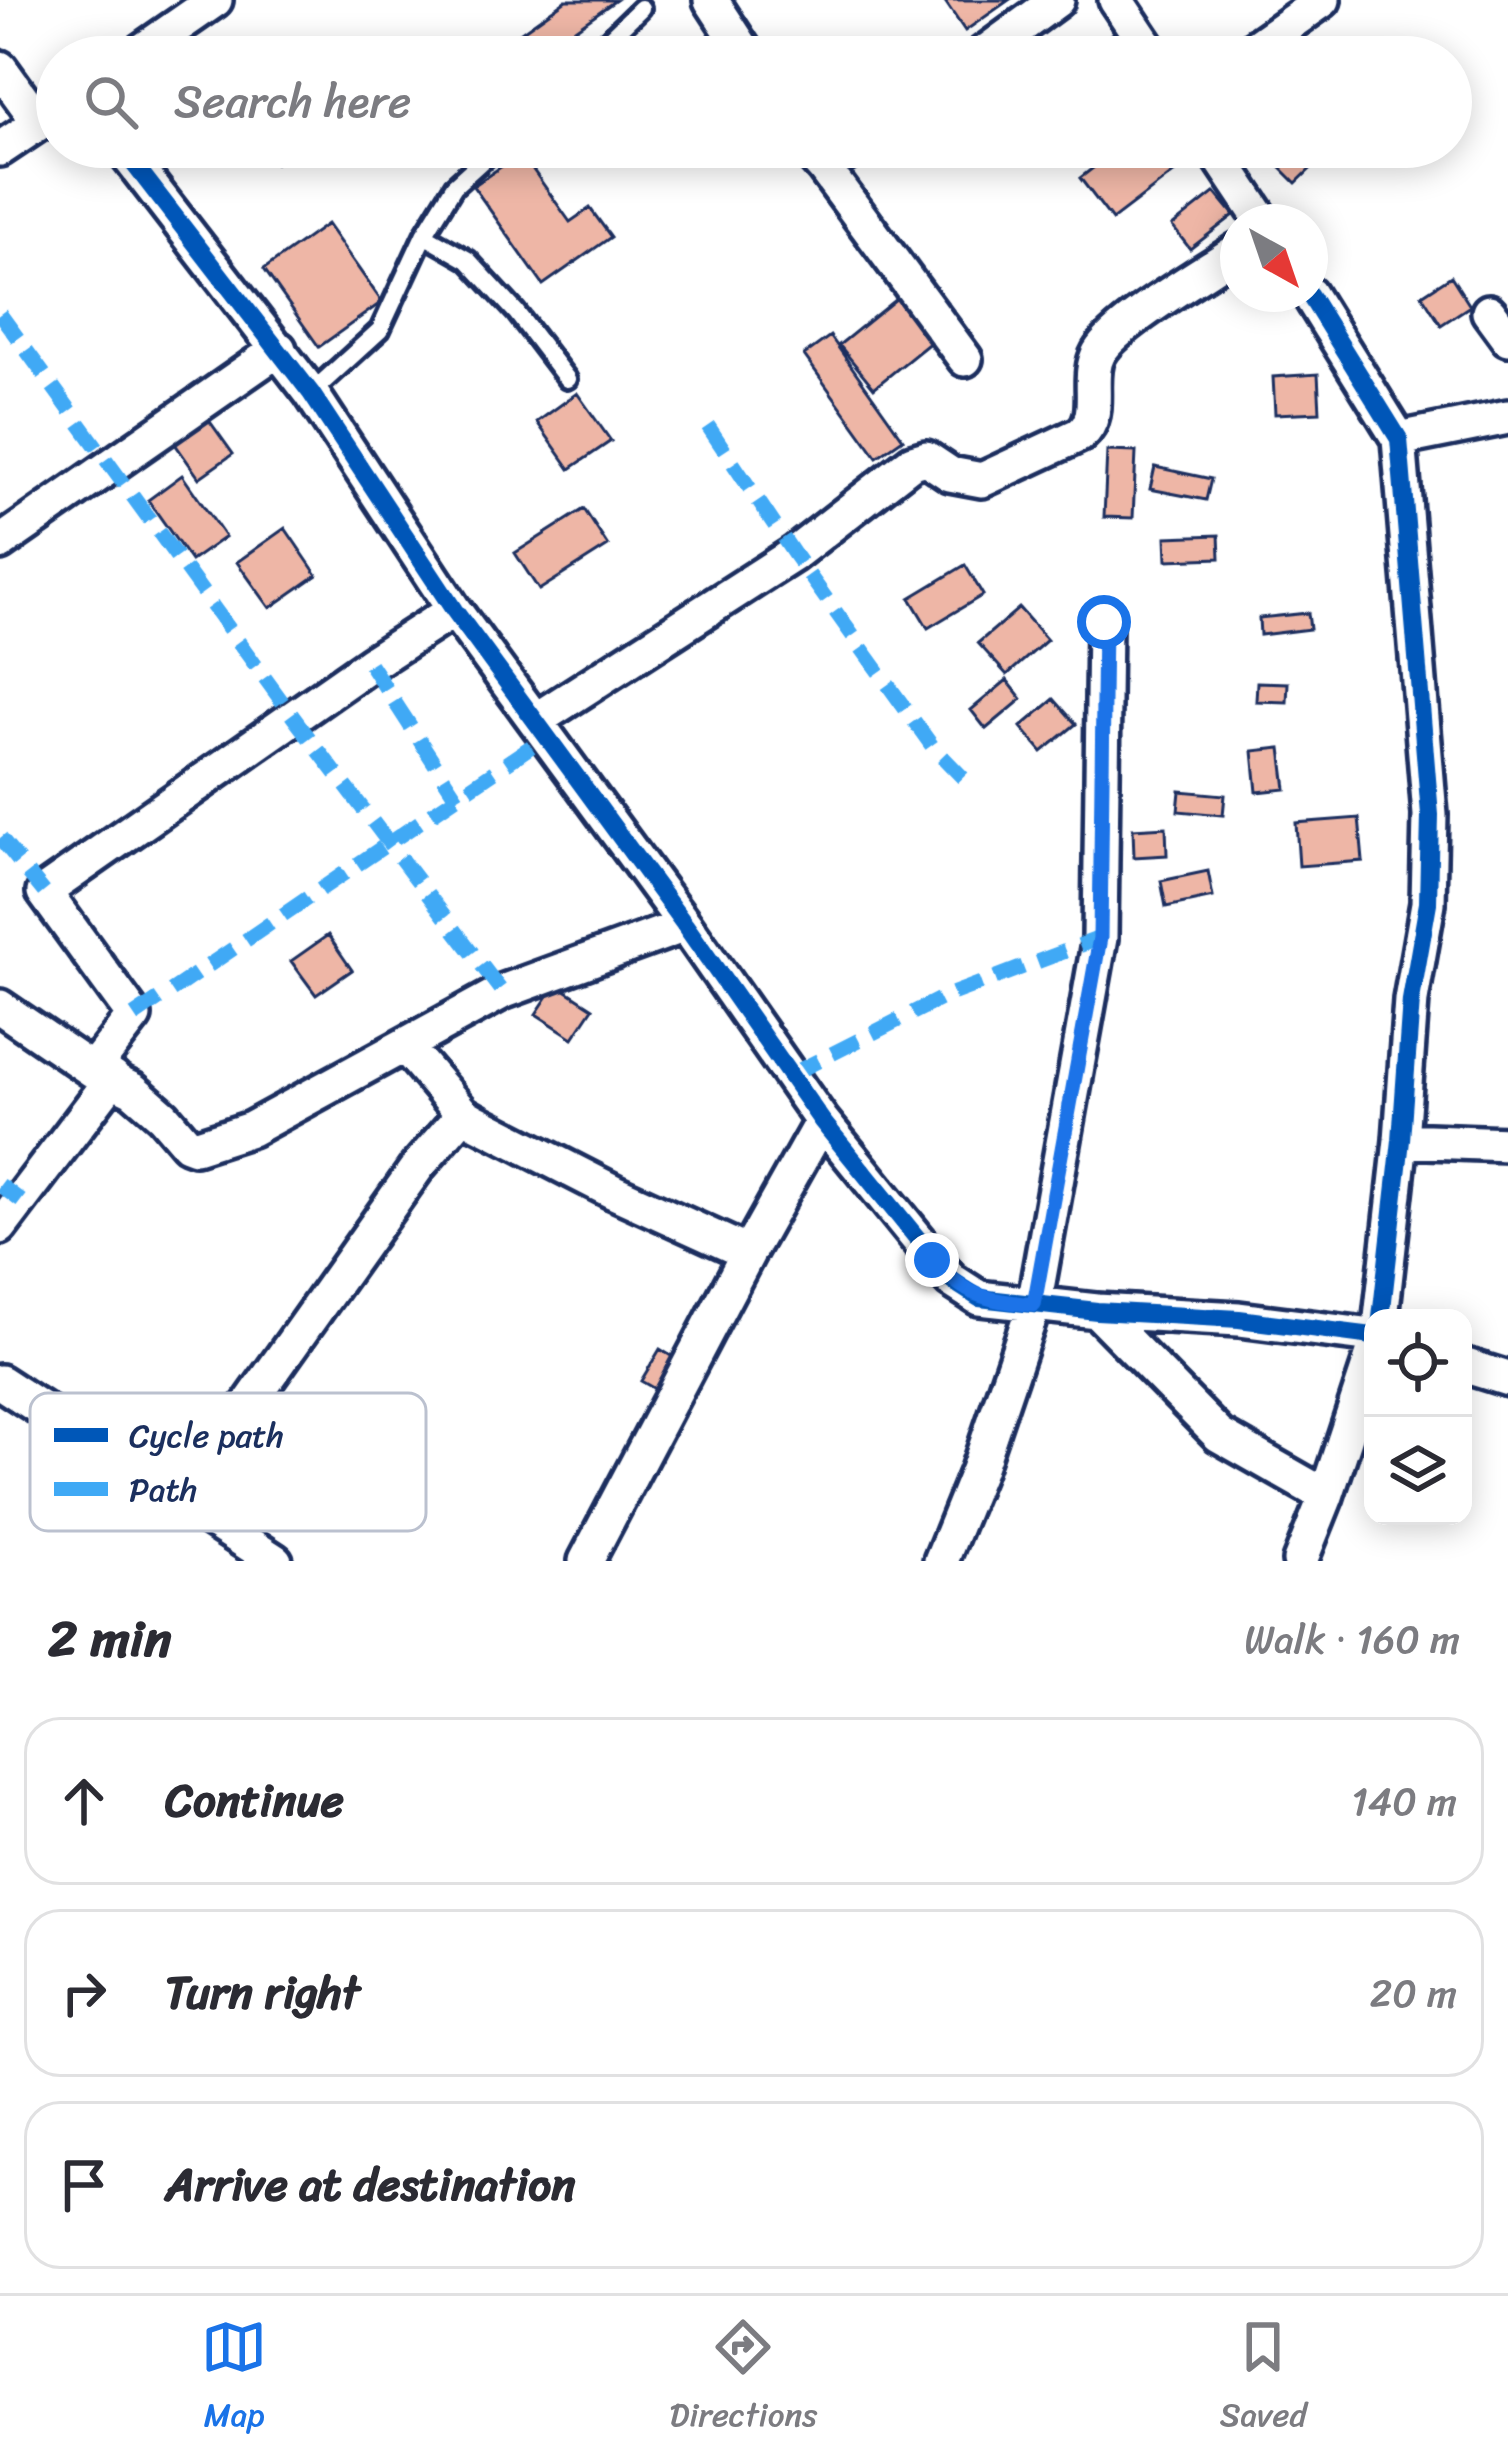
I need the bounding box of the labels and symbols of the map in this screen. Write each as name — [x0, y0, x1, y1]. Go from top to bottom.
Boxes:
north arrow — [1220, 204, 1328, 312]
route start — [1077, 595, 1131, 649]
route end — [905, 1233, 959, 1287]
legend — [30, 1393, 426, 1531]
text: Cycle path — [129, 1407, 284, 1465]
text: Path — [129, 1461, 197, 1519]

